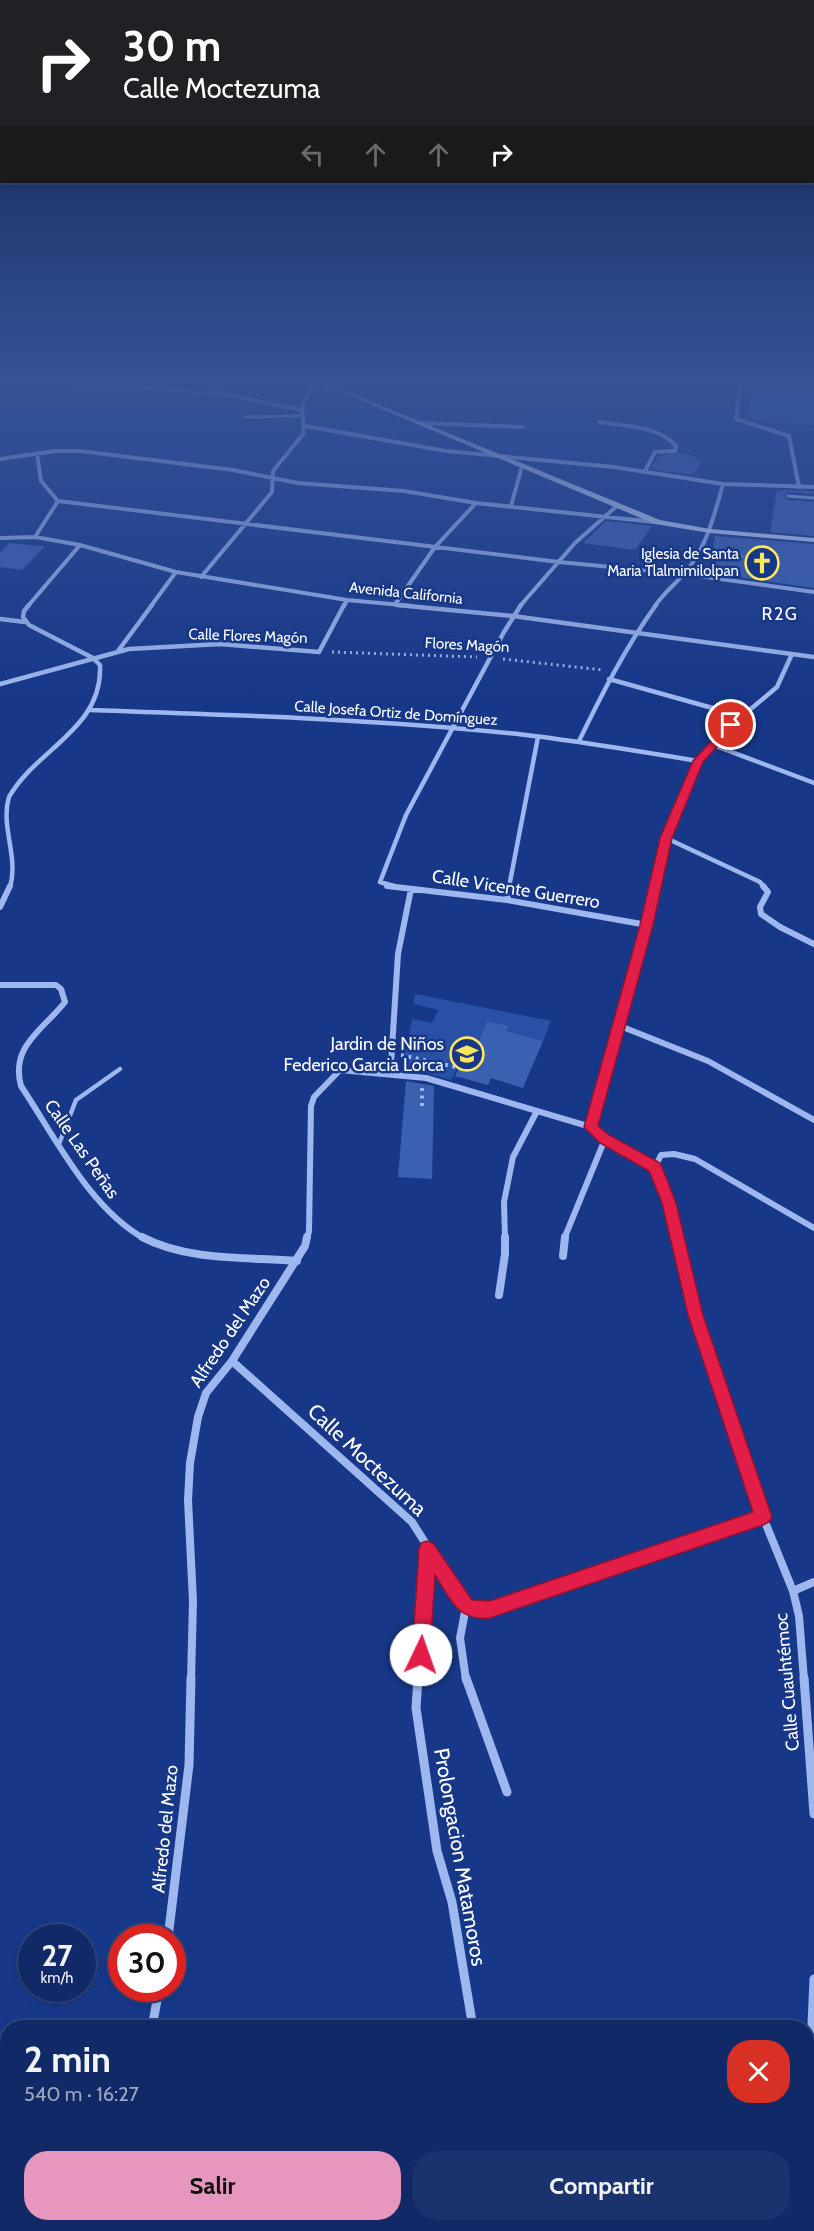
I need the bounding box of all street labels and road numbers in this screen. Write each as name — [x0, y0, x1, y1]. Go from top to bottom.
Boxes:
street label: Avenida California — [348, 578, 464, 608]
street label: Calle Flores Magón — [188, 625, 308, 647]
street label: Flores Magón — [424, 634, 510, 656]
street label: Calle Josefa Ortiz de Domínguez — [294, 697, 498, 729]
street label: Calle Vicente Guerrero — [430, 865, 602, 913]
street label: Calle Las Peñas — [40, 1095, 124, 1203]
street label: Alfredo del Mazo — [185, 1272, 275, 1391]
street label: Calle Moctezuma — [303, 1398, 432, 1521]
street label: Calle Cuauhtémoc — [770, 1612, 804, 1752]
street label: Prolongacion Matamoros — [429, 1746, 492, 1968]
street label: Alfredo del Mazo — [147, 1764, 183, 1894]

